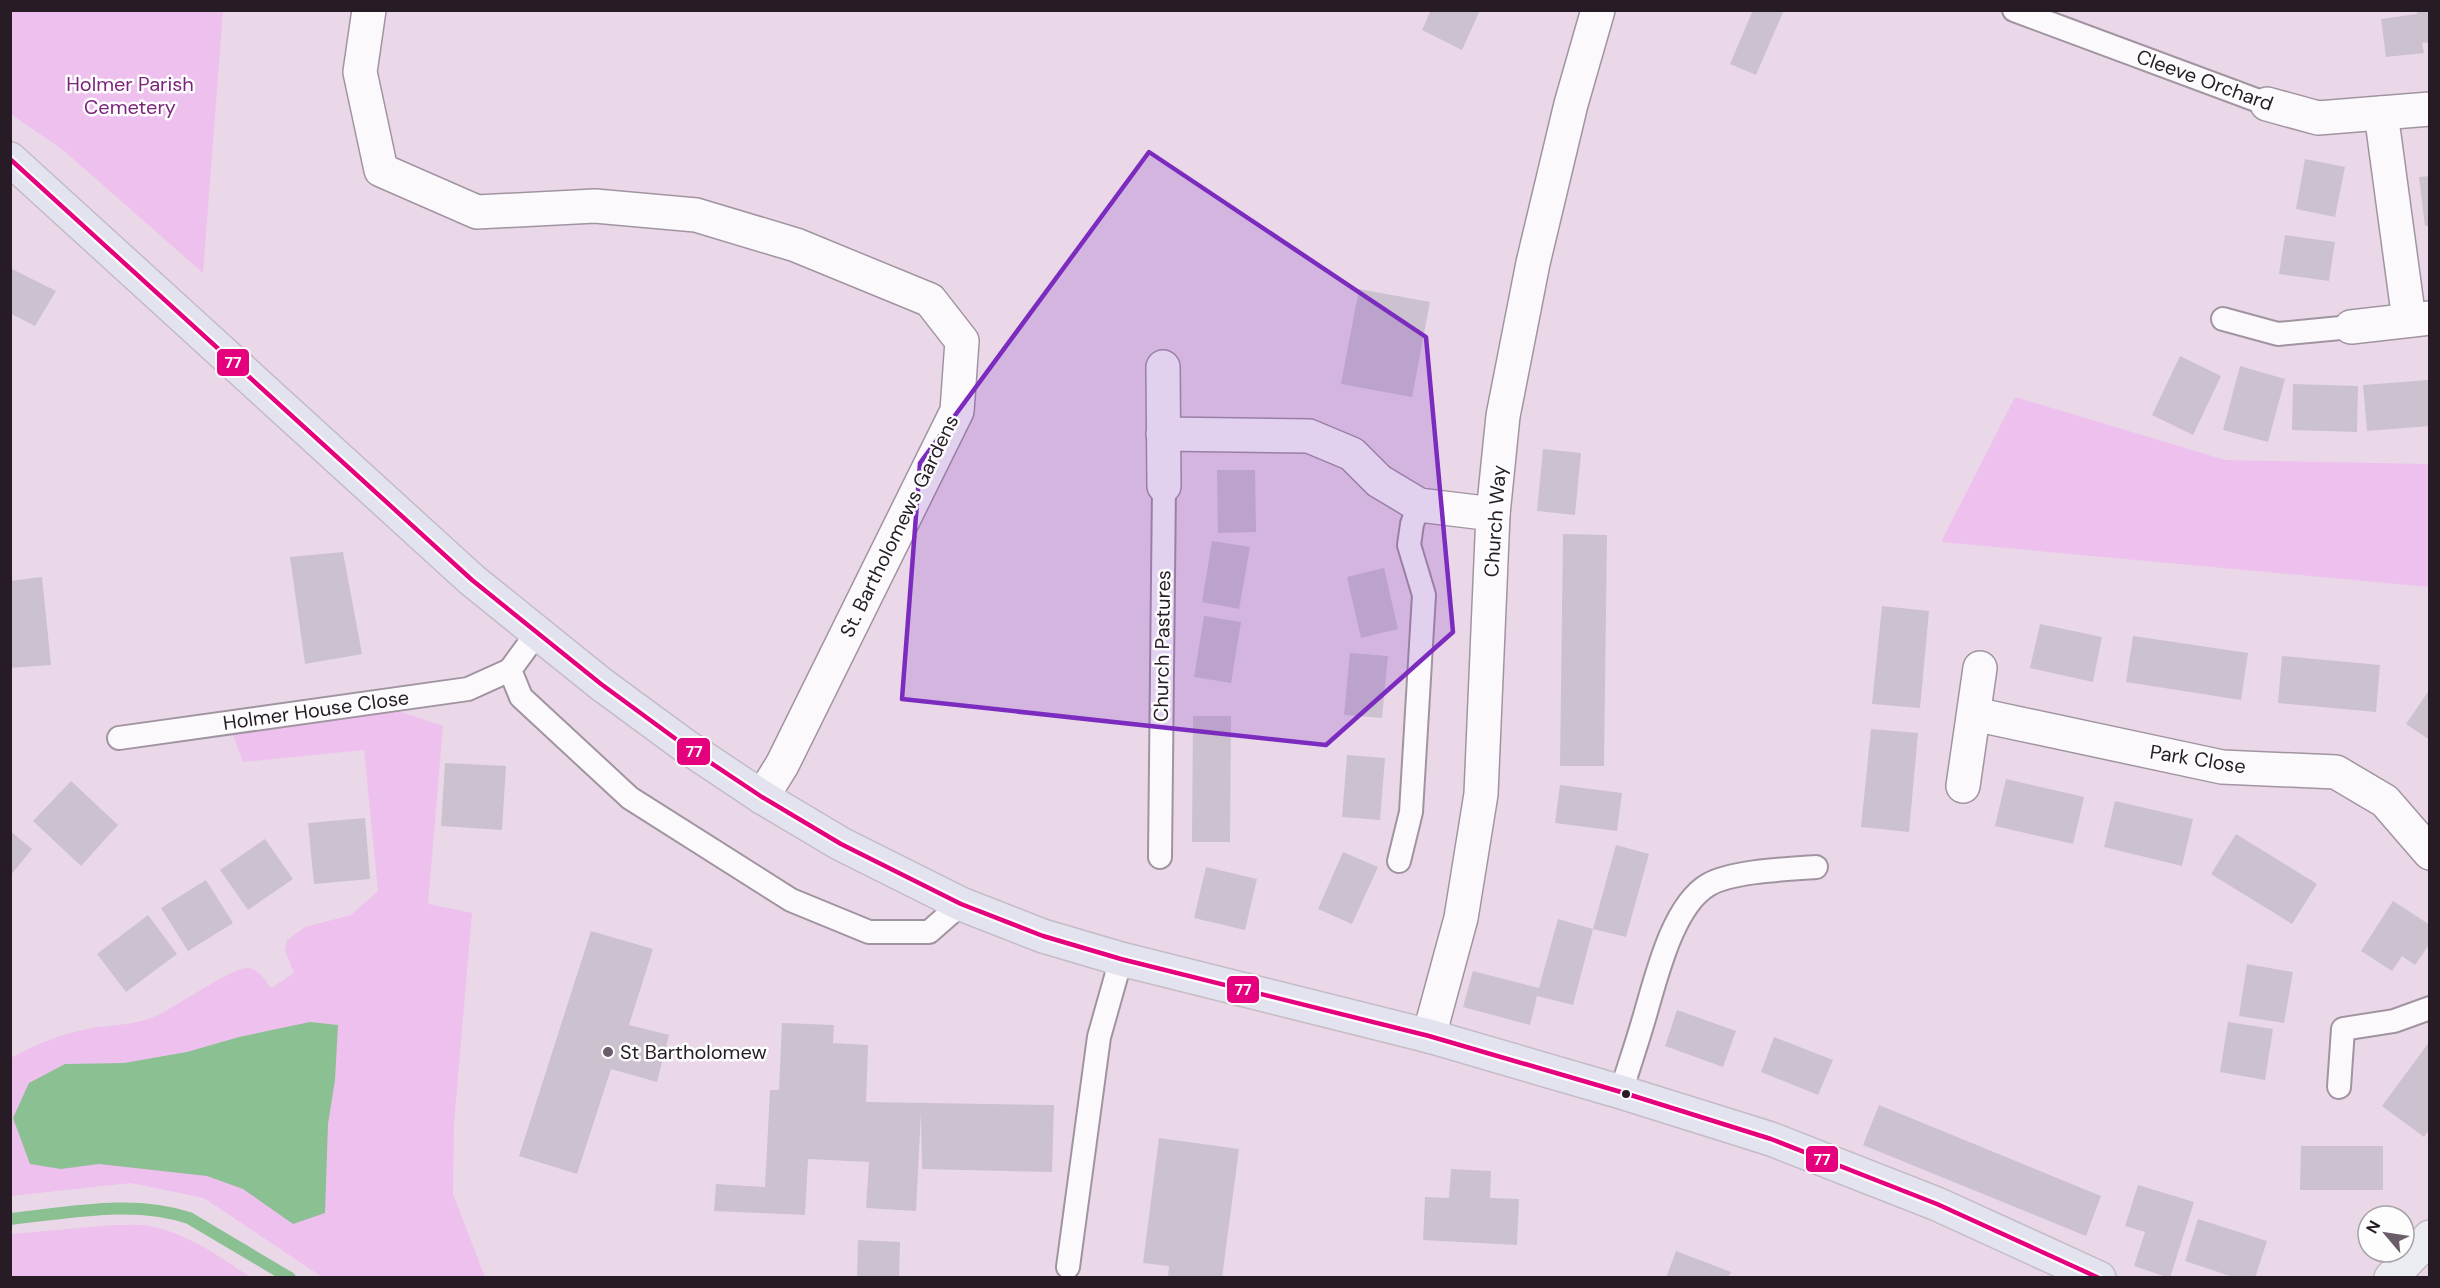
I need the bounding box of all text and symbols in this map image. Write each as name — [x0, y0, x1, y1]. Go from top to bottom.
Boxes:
street label: Cleeve Orchard — [2133, 43, 2277, 117]
park label: Holmer Parish Cemetery — [66, 71, 194, 120]
line badge: 77 — [216, 348, 250, 377]
text: 77 — [224, 352, 242, 373]
street label: St. Bartholomews Gardens — [834, 410, 964, 642]
street label: Church Way — [1478, 464, 1512, 578]
street label: Church Pastures — [1148, 570, 1176, 722]
street label: Holmer House Close — [221, 684, 411, 736]
line badge: 77 — [676, 737, 711, 766]
street label: Park Close — [2148, 739, 2248, 779]
text: 77 — [685, 741, 703, 762]
line badge: 77 — [1226, 975, 1260, 1004]
text: 77 — [1234, 979, 1252, 1000]
place label: St Bartholomew — [620, 1039, 767, 1065]
marker: St Bartholomew — [601, 1045, 615, 1059]
unlabelled marker — [1620, 1088, 1632, 1100]
line badge: 77 — [1805, 1145, 1839, 1173]
text: 77 — [1813, 1149, 1831, 1170]
north arrow — [2356, 1204, 2416, 1264]
text: N — [2361, 1217, 2385, 1237]

